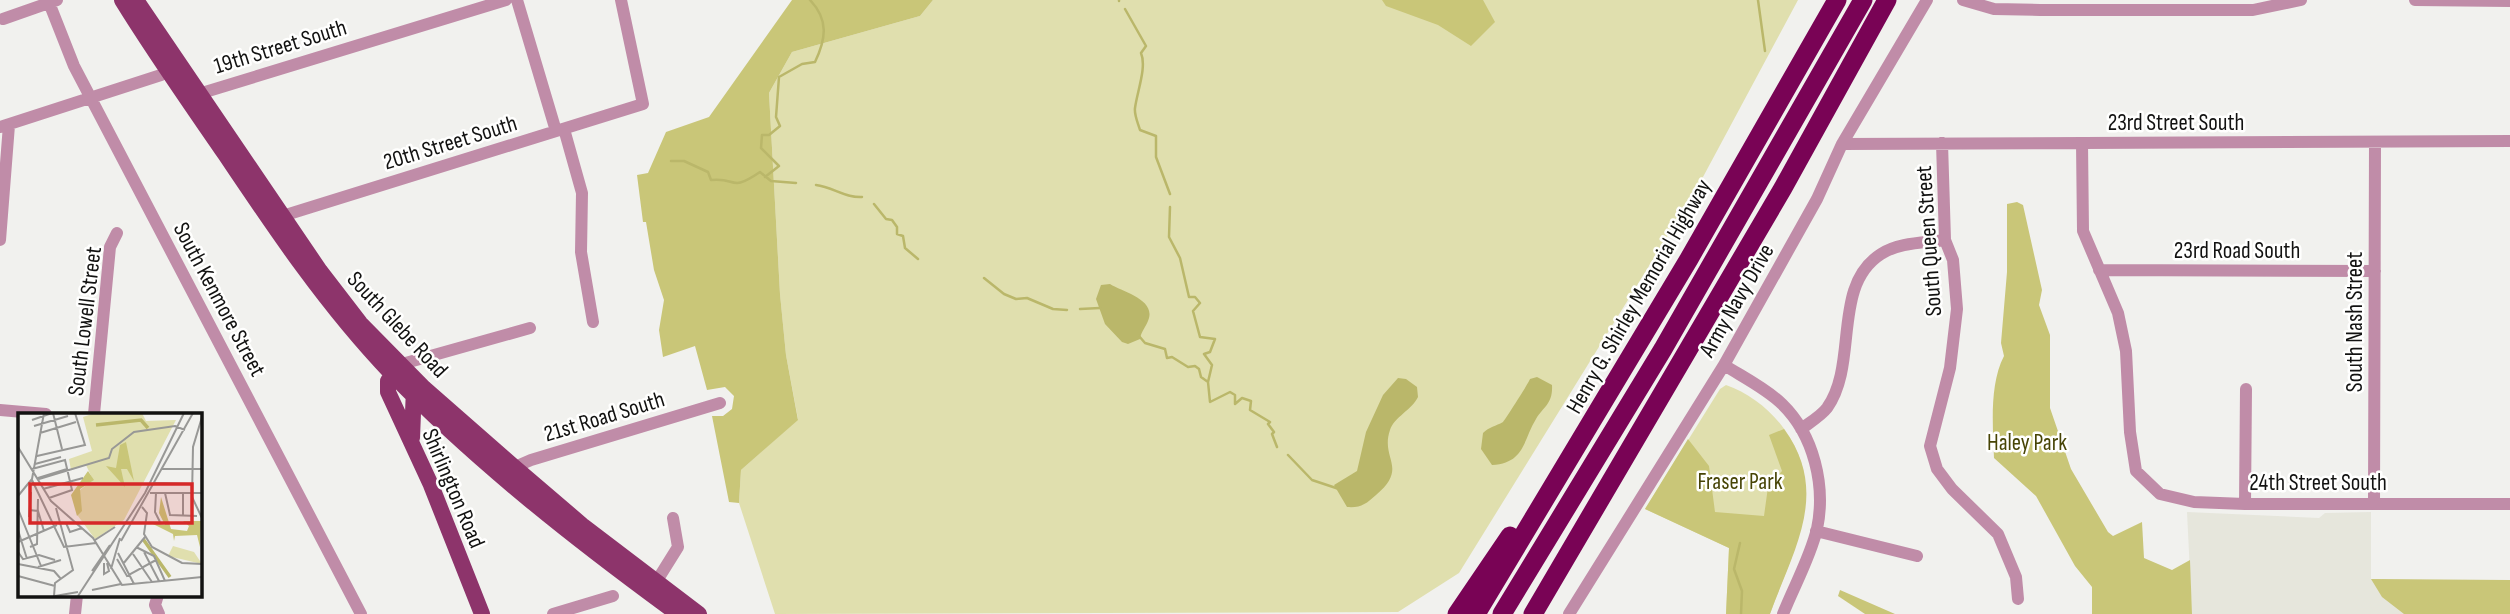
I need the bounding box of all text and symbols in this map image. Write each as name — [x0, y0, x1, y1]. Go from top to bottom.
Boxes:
street label: 19th Street South — [211, 14, 350, 80]
street label: 20th Street South — [380, 109, 521, 177]
street label: 23rd Street South — [2108, 109, 2244, 137]
street label: South Queen Street — [1910, 165, 1948, 317]
street label: Henry G. Shirley Memorial Highway — [1560, 174, 1718, 419]
street label: South Kenmore Street — [167, 218, 272, 381]
street label: 23rd Road South — [2174, 237, 2300, 265]
street label: Army Navy Drive — [1693, 239, 1781, 363]
street label: South Lowell Street — [62, 245, 108, 397]
street label: South Nash Street — [2341, 252, 2369, 392]
street label: South Glebe Road — [341, 266, 454, 384]
street label: 21st Road South — [541, 385, 668, 449]
inset map — [18, 413, 201, 596]
street label: Shirlington Road — [415, 425, 491, 552]
park label: Haley Park — [1987, 429, 2067, 457]
park label: Fraser Park — [1697, 468, 1783, 496]
street label: 24th Street South — [2249, 469, 2387, 497]

